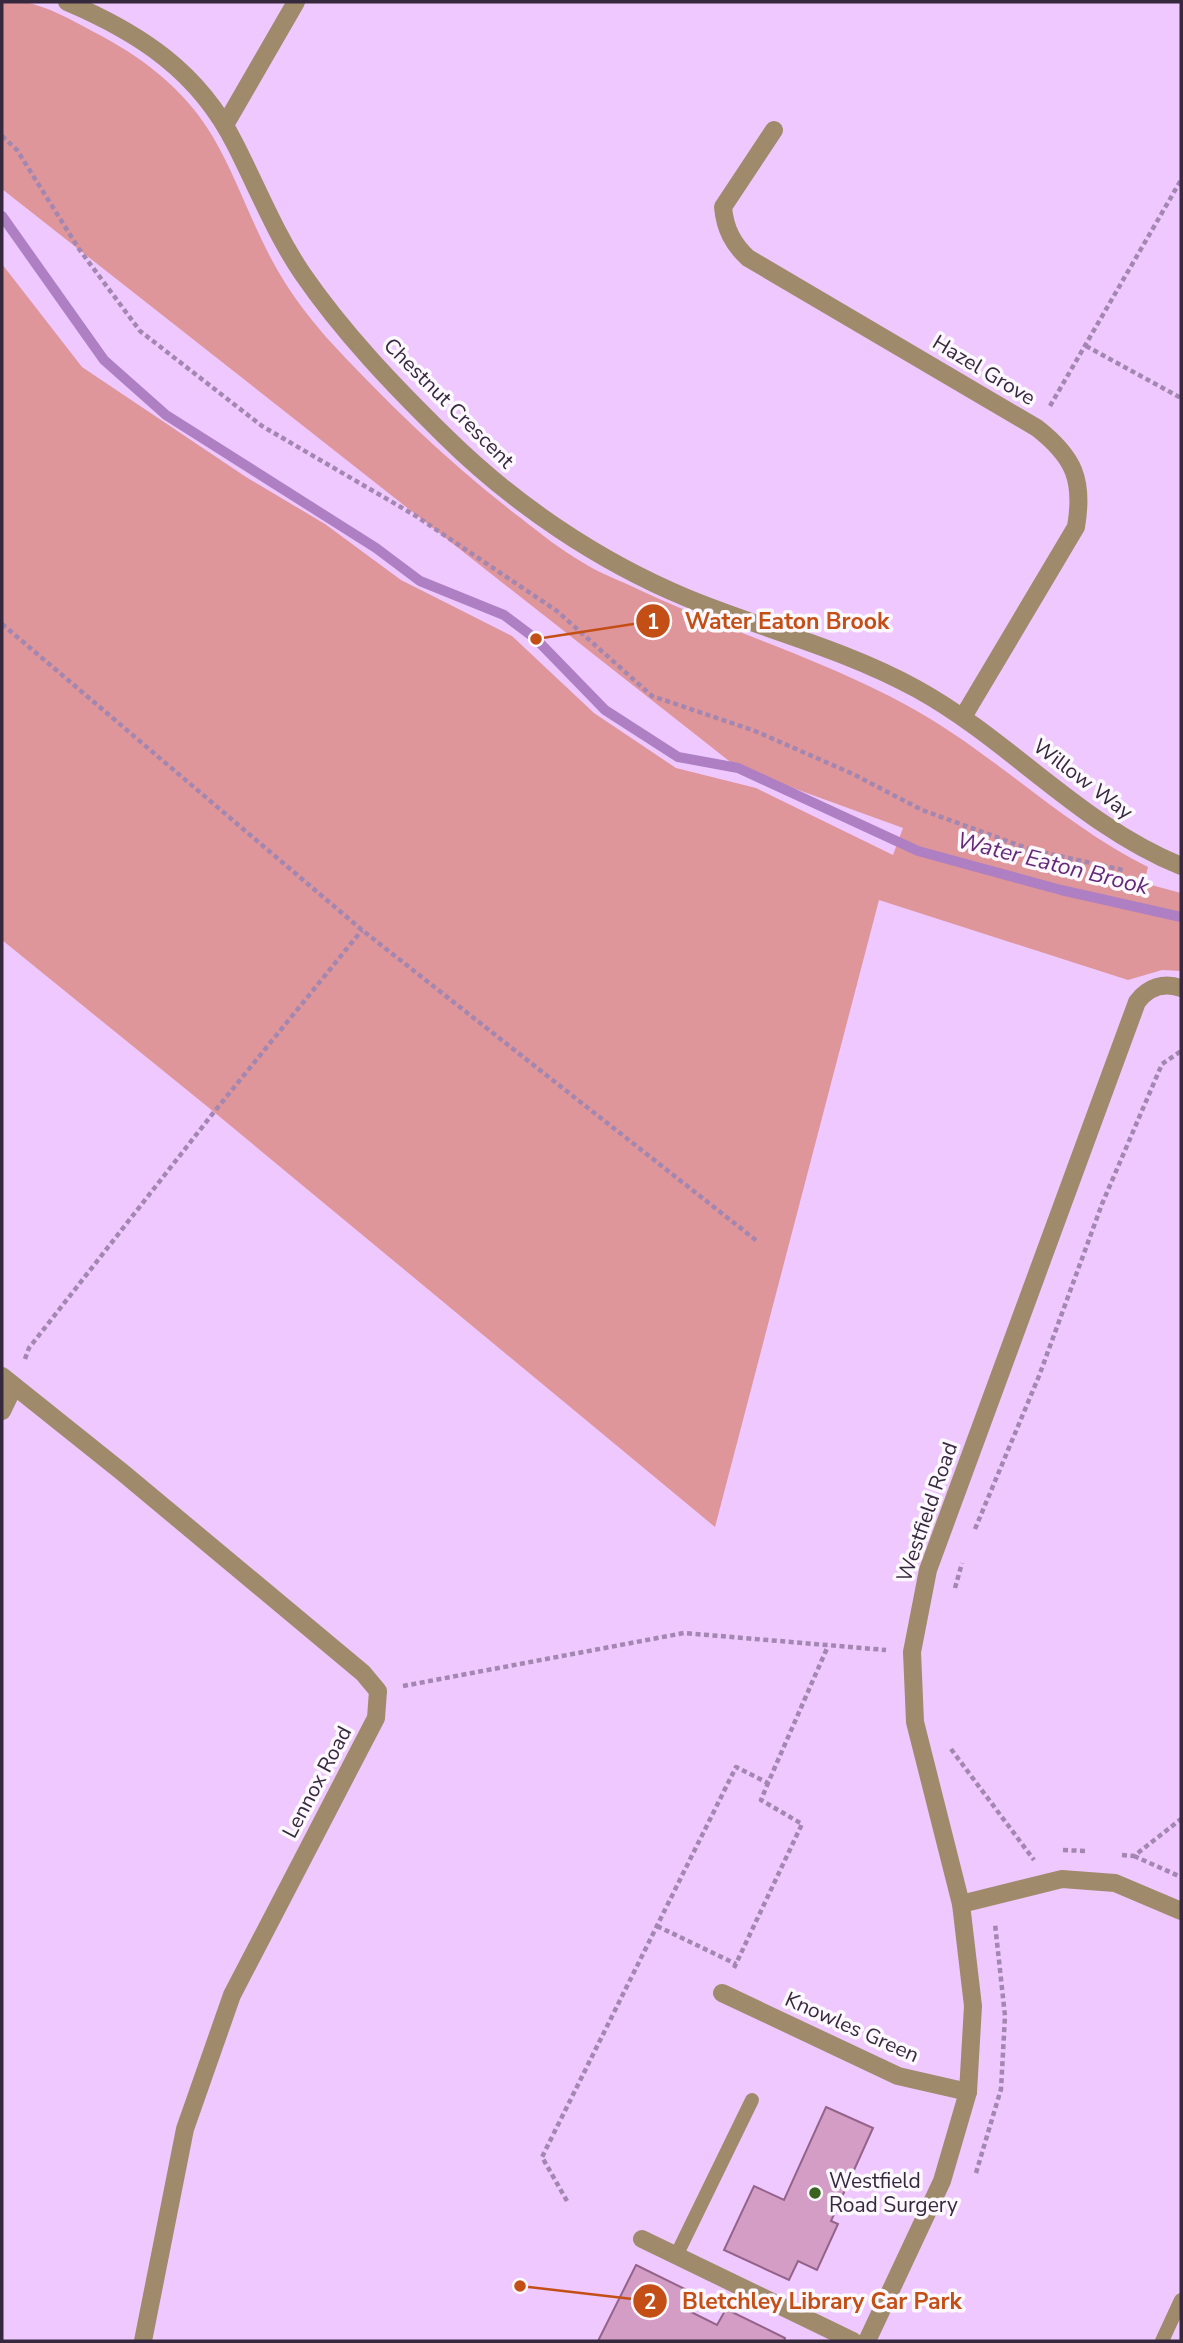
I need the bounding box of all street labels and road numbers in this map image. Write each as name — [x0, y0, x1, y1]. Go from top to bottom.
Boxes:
street label: Hazel Grove — [927, 328, 1041, 412]
street label: Chestnut Crescent — [378, 332, 521, 475]
street label: Willow Way — [1027, 732, 1139, 826]
street label: Westfield Road — [890, 1438, 964, 1586]
street label: Lennox Road — [276, 1721, 358, 1843]
street label: Knowles Green — [781, 1985, 923, 2069]

